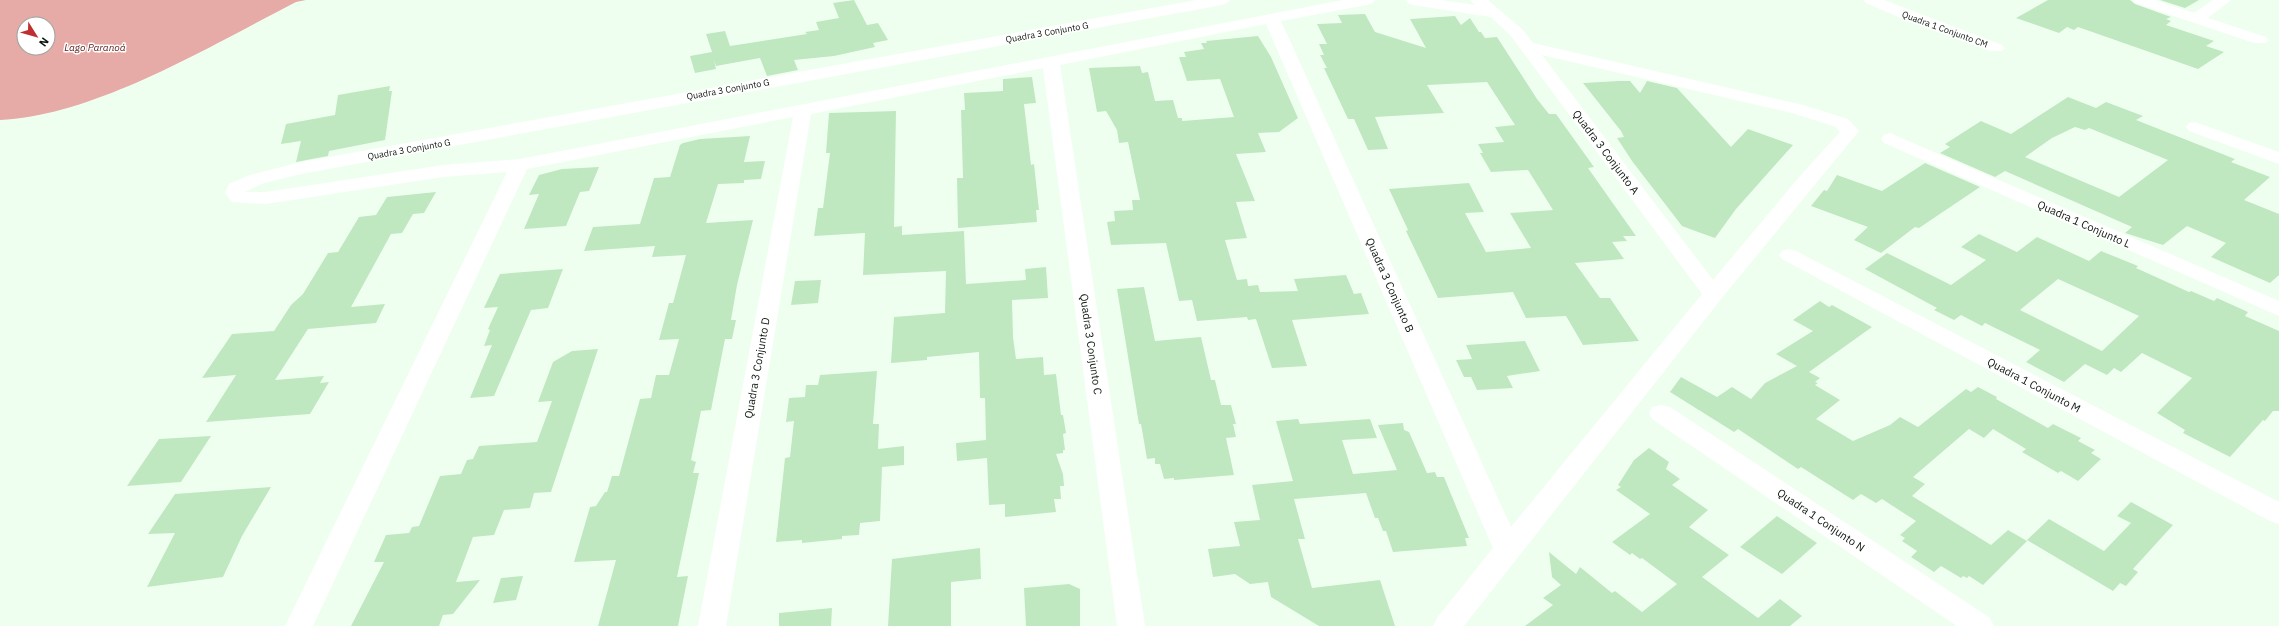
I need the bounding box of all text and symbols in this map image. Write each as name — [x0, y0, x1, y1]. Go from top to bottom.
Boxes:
street label: Quadra 1 Conjunto CM — [1901, 8, 1989, 50]
north arrow — [16, 16, 56, 56]
street label: Quadra 3 Conjunto G — [1005, 19, 1089, 45]
text: N — [36, 35, 52, 49]
water label: Lago Paranoá — [64, 41, 126, 54]
street label: Quadra 3 Conjunto G — [686, 76, 770, 102]
street label: Quadra 3 Conjunto A — [1570, 107, 1642, 197]
street label: Quadra 3 Conjunto G — [367, 136, 451, 162]
street label: Quadra 1 Conjunto L — [2035, 197, 2133, 251]
street label: Quadra 3 Conjunto B — [1363, 235, 1417, 335]
street label: Quadra 3 Conjunto C — [1077, 293, 1105, 396]
street label: Quadra 3 Conjunto D — [741, 316, 773, 420]
street label: Quadra 1 Conjunto M — [1985, 354, 2083, 416]
street label: Quadra 1 Conjunto N — [1774, 485, 1868, 555]

